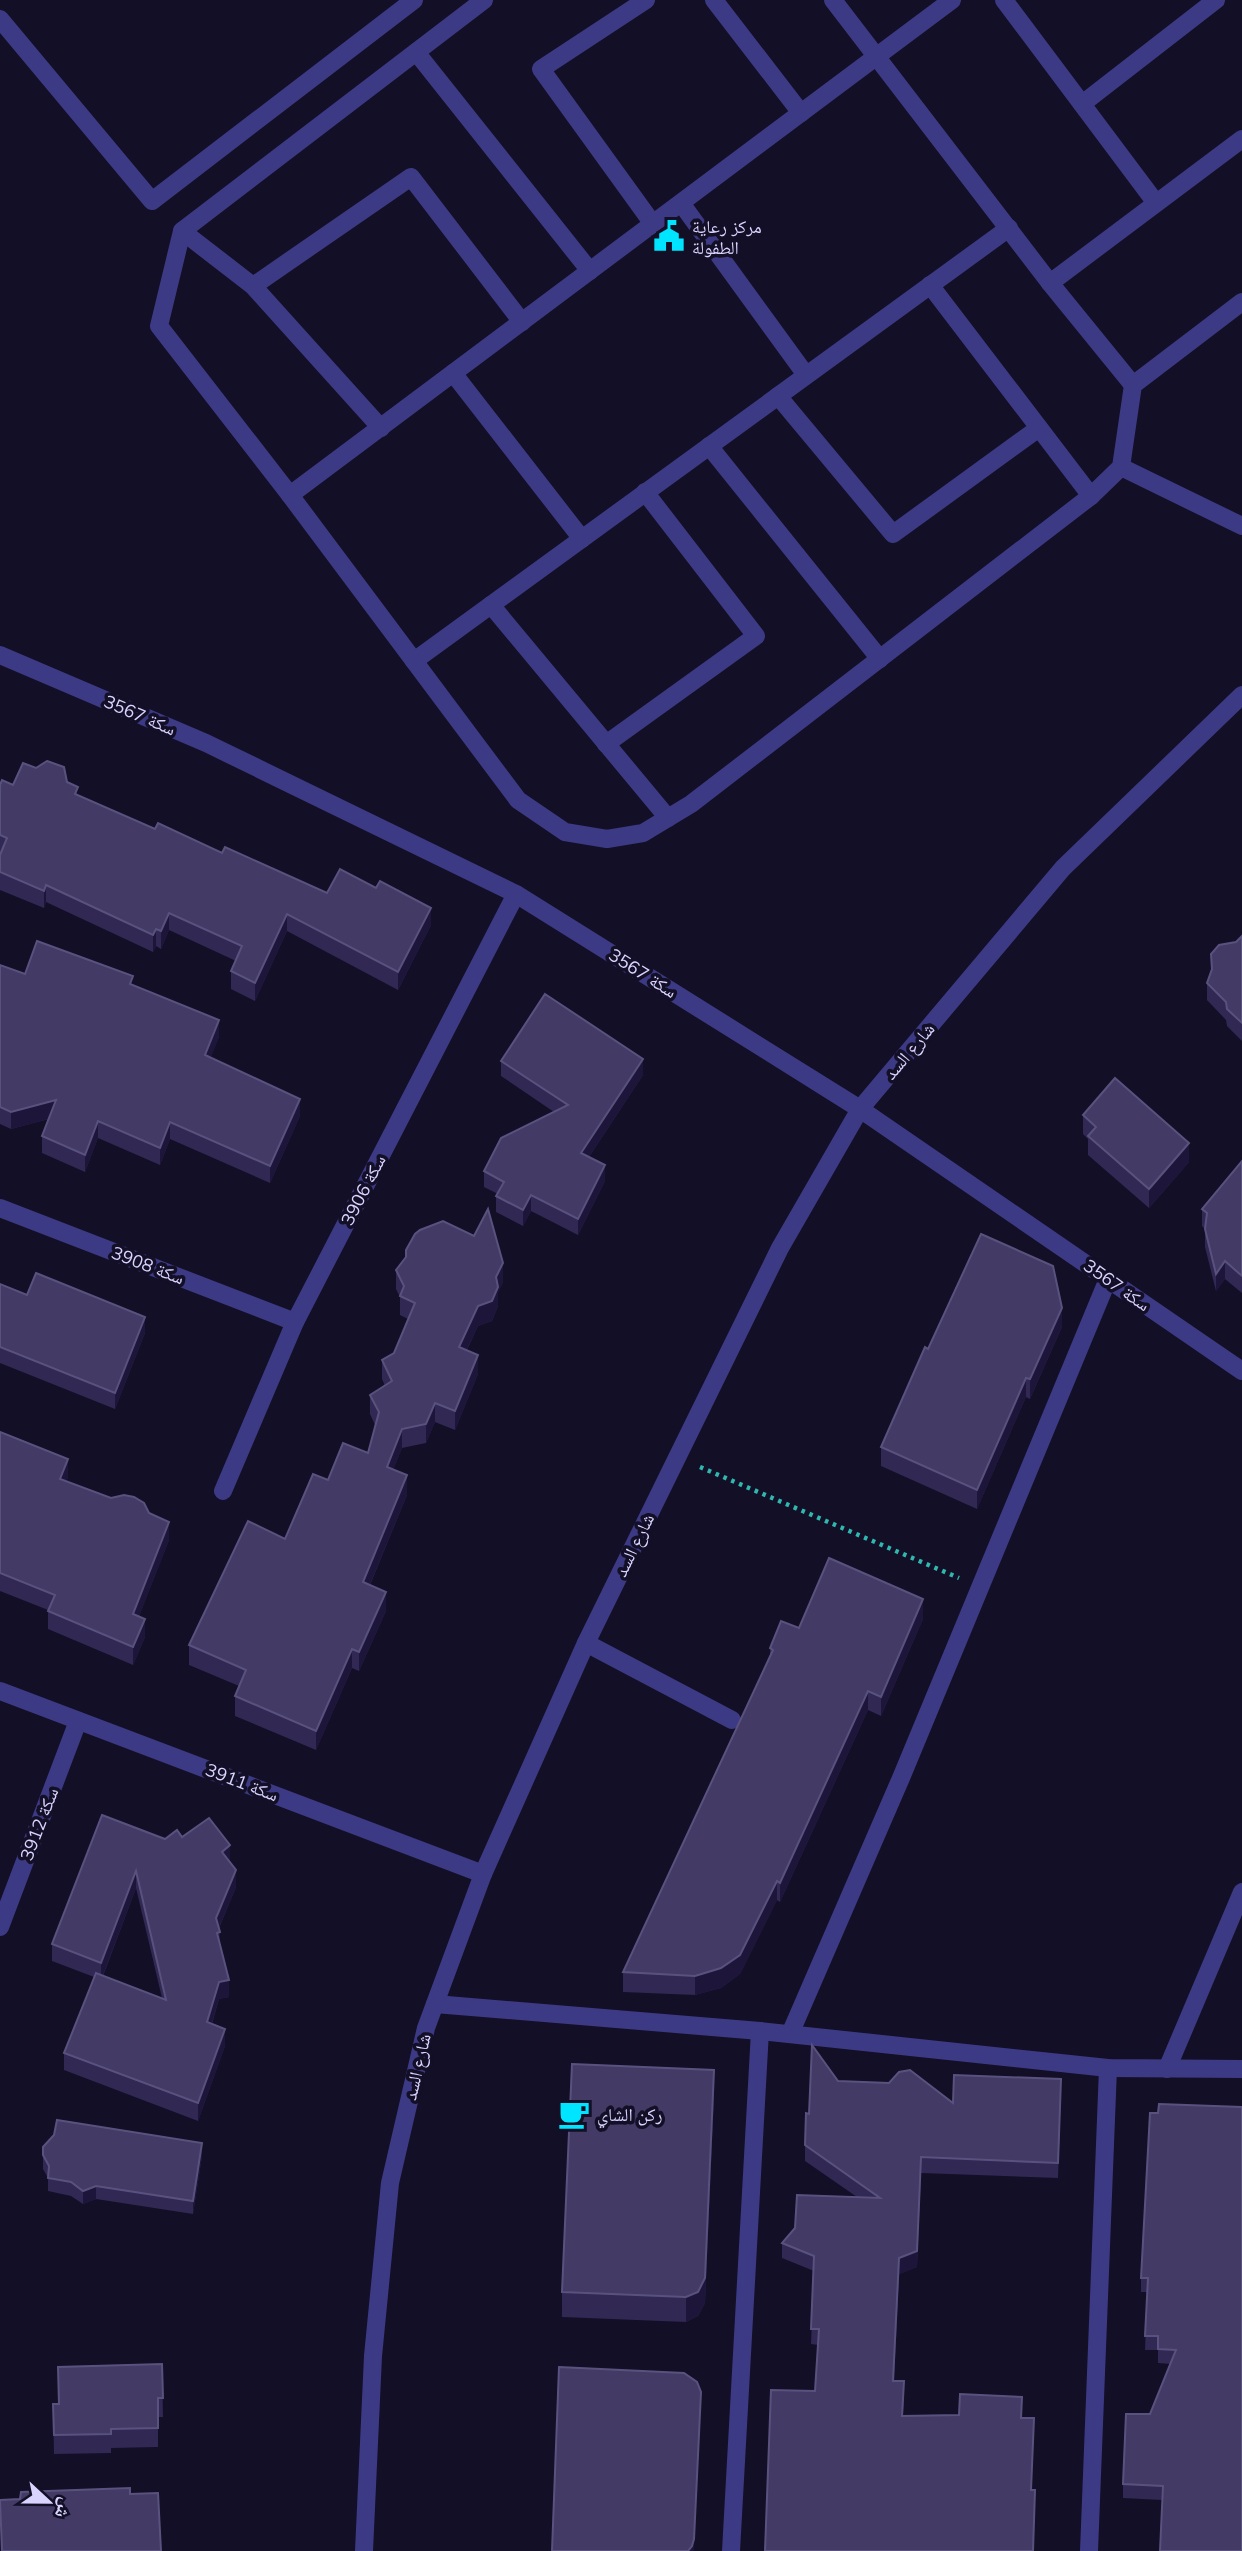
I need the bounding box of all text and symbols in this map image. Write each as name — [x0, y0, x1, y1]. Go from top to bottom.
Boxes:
place label: مركز رعاية الطفولة — [692, 215, 762, 259]
public building icon: مركز رعاية الطفولة — [652, 219, 686, 253]
street label: سكة 3567 — [100, 690, 180, 740]
street label: سكة 3567 — [605, 943, 681, 1003]
street label: شارع السد — [879, 1018, 939, 1084]
street label: سكة 3906 — [335, 1151, 391, 1229]
street label: سكة 3908 — [108, 1241, 188, 1289]
street label: سكة 3567 — [1079, 1254, 1155, 1316]
street label: شارع السد — [609, 1510, 659, 1580]
street label: سكة 3911 — [202, 1758, 282, 1806]
street label: سكة 3912 — [15, 1784, 63, 1864]
street label: شارع السد — [398, 2032, 436, 2102]
cafe icon: ركن الشاي — [557, 2097, 591, 2131]
place label: ركن الشاي — [597, 2103, 662, 2129]
north arrow — [14, 2467, 84, 2537]
text: ش — [50, 2495, 80, 2522]

